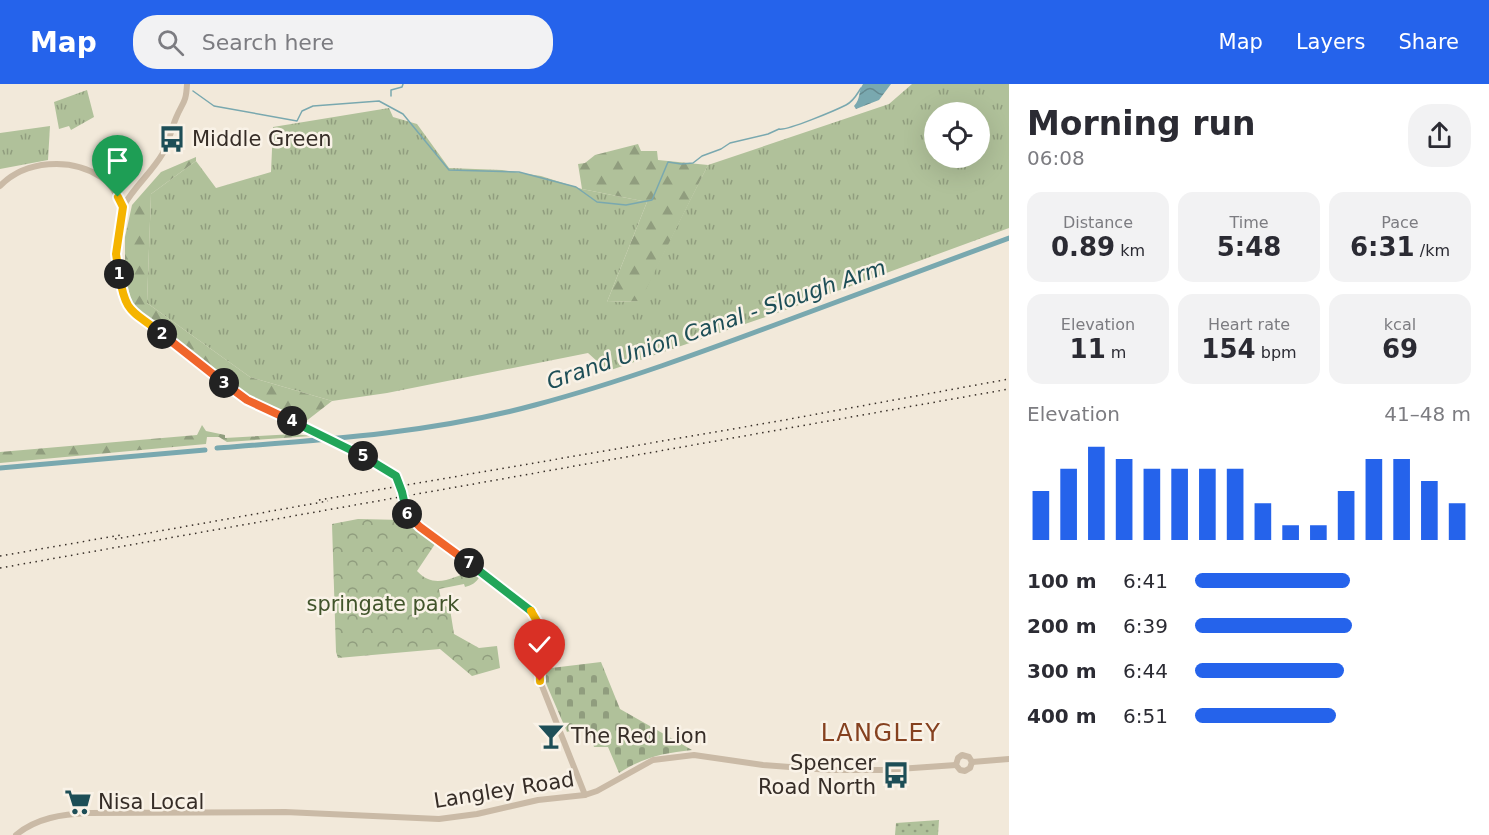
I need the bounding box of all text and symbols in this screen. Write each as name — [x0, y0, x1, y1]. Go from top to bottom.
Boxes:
search box — [133, 15, 553, 69]
text: Map — [30, 26, 97, 59]
icon: search — [154, 26, 187, 59]
text: Search here — [202, 30, 334, 55]
text: Map — [1219, 30, 1263, 54]
text: Layers — [1296, 30, 1365, 54]
text: Share — [1398, 30, 1459, 54]
map controls — [924, 102, 990, 168]
button: locate — [924, 102, 990, 168]
text: Morning run — [1027, 104, 1255, 143]
button: share — [1408, 104, 1471, 167]
bus stop icon: Middle Green — [157, 124, 187, 154]
place label: Middle Green — [192, 127, 332, 151]
pin — [92, 135, 143, 197]
icon: arrive — [101, 144, 134, 177]
text: 06:08 — [1027, 146, 1085, 170]
text: Distance — [1063, 213, 1133, 232]
text: Time — [1229, 213, 1269, 232]
text: Pace — [1381, 213, 1419, 232]
text: 0.89 — [1051, 232, 1115, 262]
text: 5:48 — [1217, 232, 1281, 262]
text: 6:31 — [1350, 232, 1415, 262]
text: km — [1115, 241, 1145, 260]
text: /km — [1415, 241, 1450, 260]
water label: Grand Union Canal - Slough Arm — [543, 254, 889, 394]
pin: 1 — [104, 259, 134, 289]
text: 1 — [113, 264, 125, 283]
text: Elevation — [1061, 315, 1135, 334]
text: Heart rate — [1208, 315, 1290, 334]
text: kcal — [1384, 315, 1416, 334]
pin: 2 — [147, 319, 177, 349]
text: 2 — [156, 324, 168, 343]
text: 11 — [1070, 334, 1106, 364]
text: 154 — [1201, 334, 1256, 364]
text: 69 — [1382, 334, 1418, 364]
text: m — [1106, 343, 1126, 362]
text: bpm — [1256, 343, 1297, 362]
pin: 3 — [209, 368, 239, 398]
text: 3 — [218, 373, 230, 392]
text: Elevation — [1027, 402, 1120, 426]
text: 41–48 m — [1384, 402, 1471, 426]
pin: 4 — [277, 406, 307, 436]
text: 4 — [286, 411, 298, 430]
pin: 5 — [348, 441, 378, 471]
text: 5 — [357, 446, 369, 465]
pin: 6 — [392, 499, 422, 529]
text: 6 — [401, 504, 413, 523]
pin: 7 — [454, 548, 484, 578]
text: 7 — [463, 553, 475, 572]
text: 100 m — [1027, 569, 1097, 593]
text: 6:41 — [1123, 569, 1168, 593]
park label: springate park — [306, 592, 460, 616]
text: 200 m — [1027, 614, 1097, 638]
text: 6:39 — [1123, 614, 1168, 638]
pin — [514, 619, 565, 681]
icon: check — [523, 628, 556, 661]
text: 300 m — [1027, 659, 1097, 683]
text: 6:44 — [1123, 659, 1168, 683]
text: 400 m — [1027, 704, 1097, 728]
text: 6:51 — [1123, 704, 1168, 728]
district label: LANGLEY — [821, 719, 941, 747]
bar icon: The Red Lion — [536, 721, 566, 751]
place label: The Red Lion — [570, 724, 707, 748]
place label: Spencer Road North — [758, 751, 876, 799]
bus stop icon: Spencer Road North — [881, 760, 911, 790]
street label: Langley Road — [432, 767, 576, 813]
supermarket icon: Nisa Local — [63, 787, 93, 817]
place label: Nisa Local — [98, 790, 204, 814]

